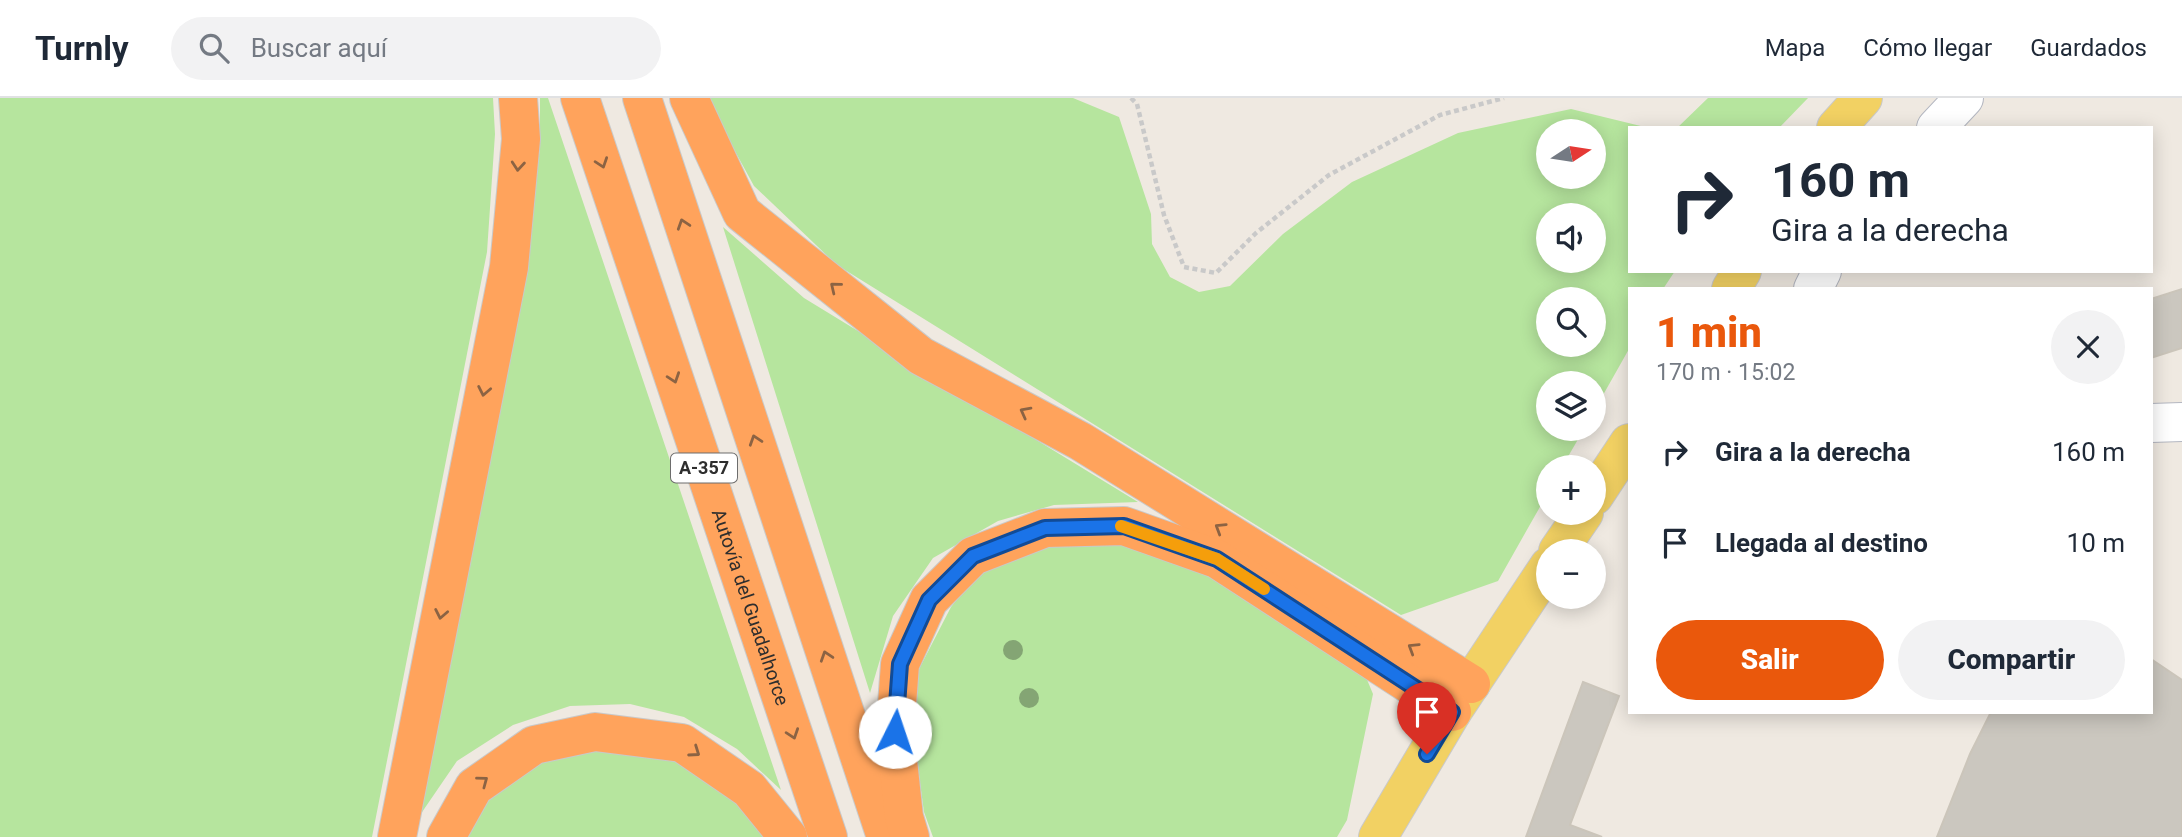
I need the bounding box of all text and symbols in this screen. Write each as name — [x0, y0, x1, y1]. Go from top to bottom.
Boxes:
search box — [171, 17, 661, 80]
text: Turnly — [35, 29, 129, 68]
icon: search — [195, 29, 233, 67]
text: Buscar aquí — [251, 33, 387, 63]
text: Mapa — [1765, 34, 1825, 62]
text: Cómo llegar — [1863, 34, 1992, 62]
text: Guardados — [2030, 34, 2147, 62]
north arrow — [1536, 119, 1606, 189]
map controls — [1536, 119, 1606, 609]
text: 160 m — [1771, 152, 1910, 209]
icon: right — [1656, 154, 1747, 245]
one-way arrow — [594, 156, 608, 168]
one-way arrow — [511, 161, 526, 172]
button: sound — [1536, 203, 1606, 273]
text: Gira a la derecha — [1771, 211, 2009, 249]
one-way arrow — [677, 218, 692, 230]
one-way arrow — [831, 283, 844, 295]
button: search — [1536, 287, 1606, 357]
text: 1 min — [1656, 308, 1762, 357]
button: close — [2051, 310, 2125, 384]
text: 170 m · 15:02 — [1656, 359, 1795, 386]
button: layers — [1536, 371, 1606, 441]
one-way arrow — [666, 372, 680, 384]
one-way arrow — [478, 385, 493, 397]
one-way arrow — [1019, 406, 1032, 420]
icon: right — [1656, 433, 1694, 471]
one-way arrow — [749, 434, 763, 447]
text: Gira a la derecha — [1715, 437, 1911, 467]
text: 160 m — [2052, 437, 2125, 467]
road number: A-357 — [671, 454, 737, 482]
button: + — [1536, 455, 1606, 525]
street label: Autovía del Guadalhorce — [707, 506, 794, 708]
one-way arrow — [1215, 523, 1228, 536]
icon: arrive — [1656, 524, 1694, 562]
text: Llegada al destino — [1715, 528, 1928, 558]
text: 10 m — [2067, 528, 2125, 558]
button: − — [1536, 539, 1606, 609]
one-way arrow — [434, 608, 449, 620]
button: Salir — [1656, 620, 1884, 700]
button: Compartir — [1898, 620, 2125, 700]
one-way arrow — [1408, 643, 1421, 656]
one-way arrow — [820, 650, 834, 663]
pin — [1397, 682, 1457, 754]
icon: arrive — [1408, 693, 1446, 731]
position arrow — [858, 695, 932, 769]
one-way arrow — [785, 727, 799, 739]
one-way arrow — [687, 744, 700, 757]
one-way arrow — [476, 777, 488, 789]

